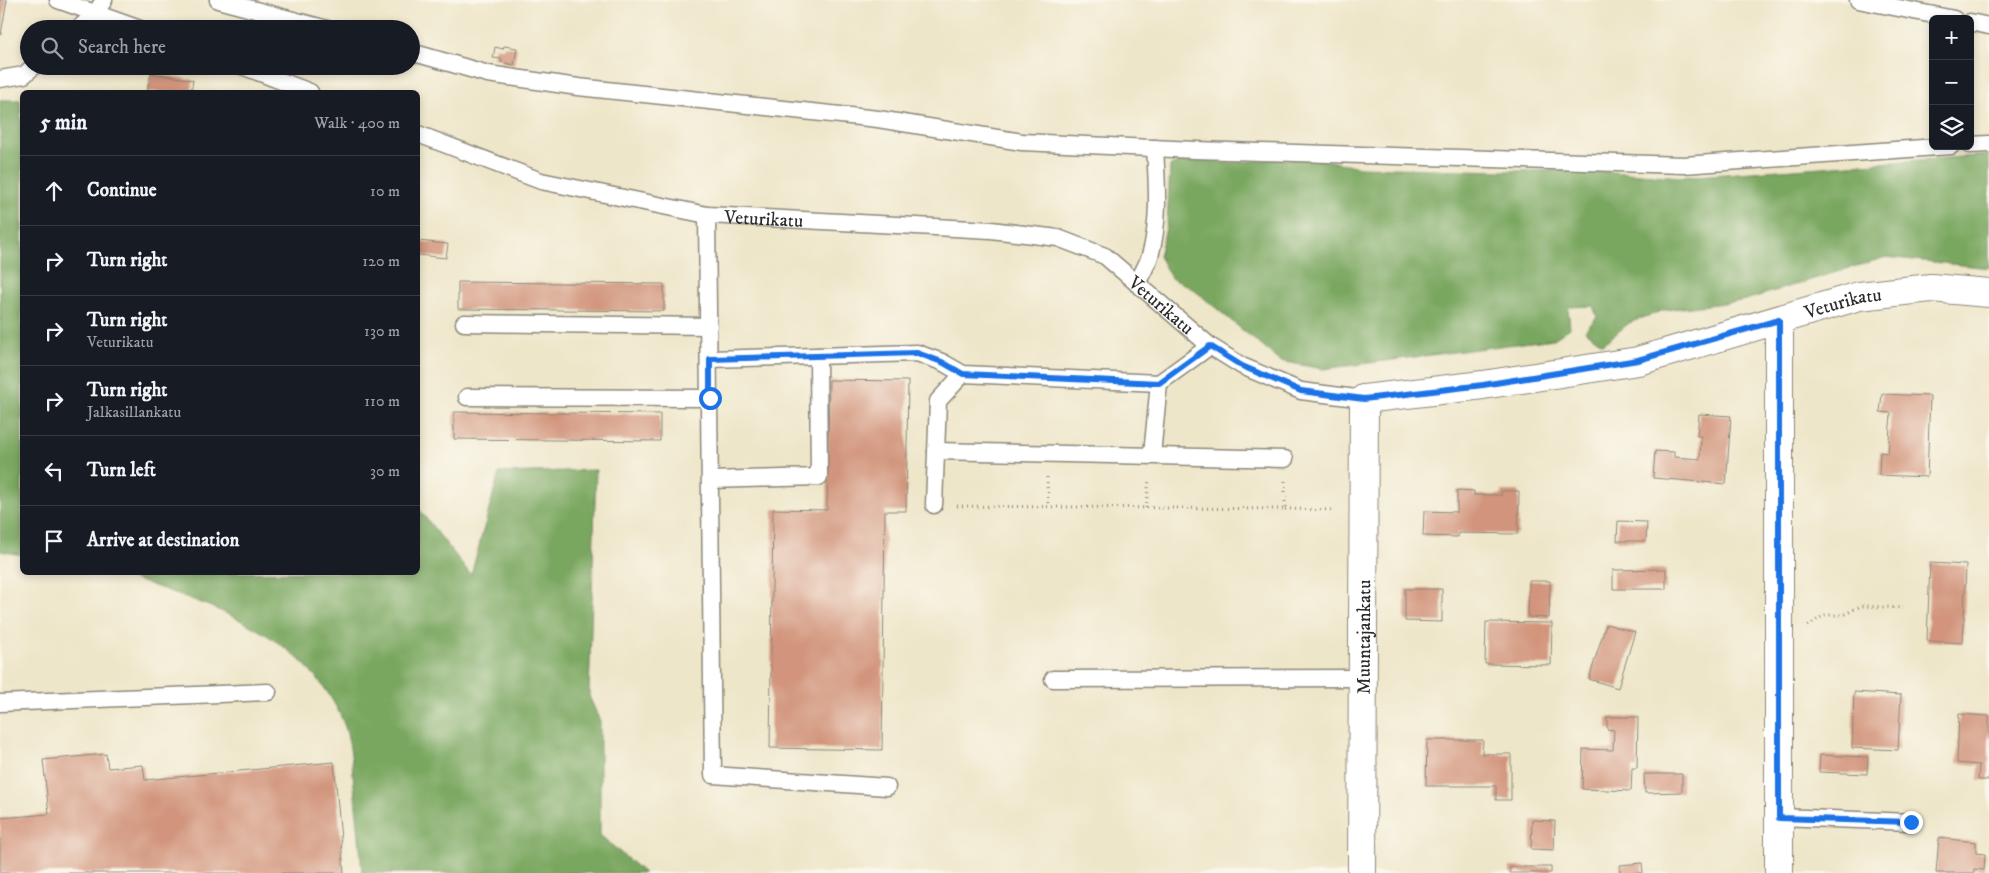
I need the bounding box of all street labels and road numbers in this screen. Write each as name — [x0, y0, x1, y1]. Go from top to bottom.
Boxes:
street label: Veturikatu — [723, 206, 804, 233]
street label: Veturikatu — [1123, 271, 1198, 340]
street label: Veturikatu — [1801, 284, 1883, 325]
street label: Muuntajankatu — [1353, 580, 1376, 694]

